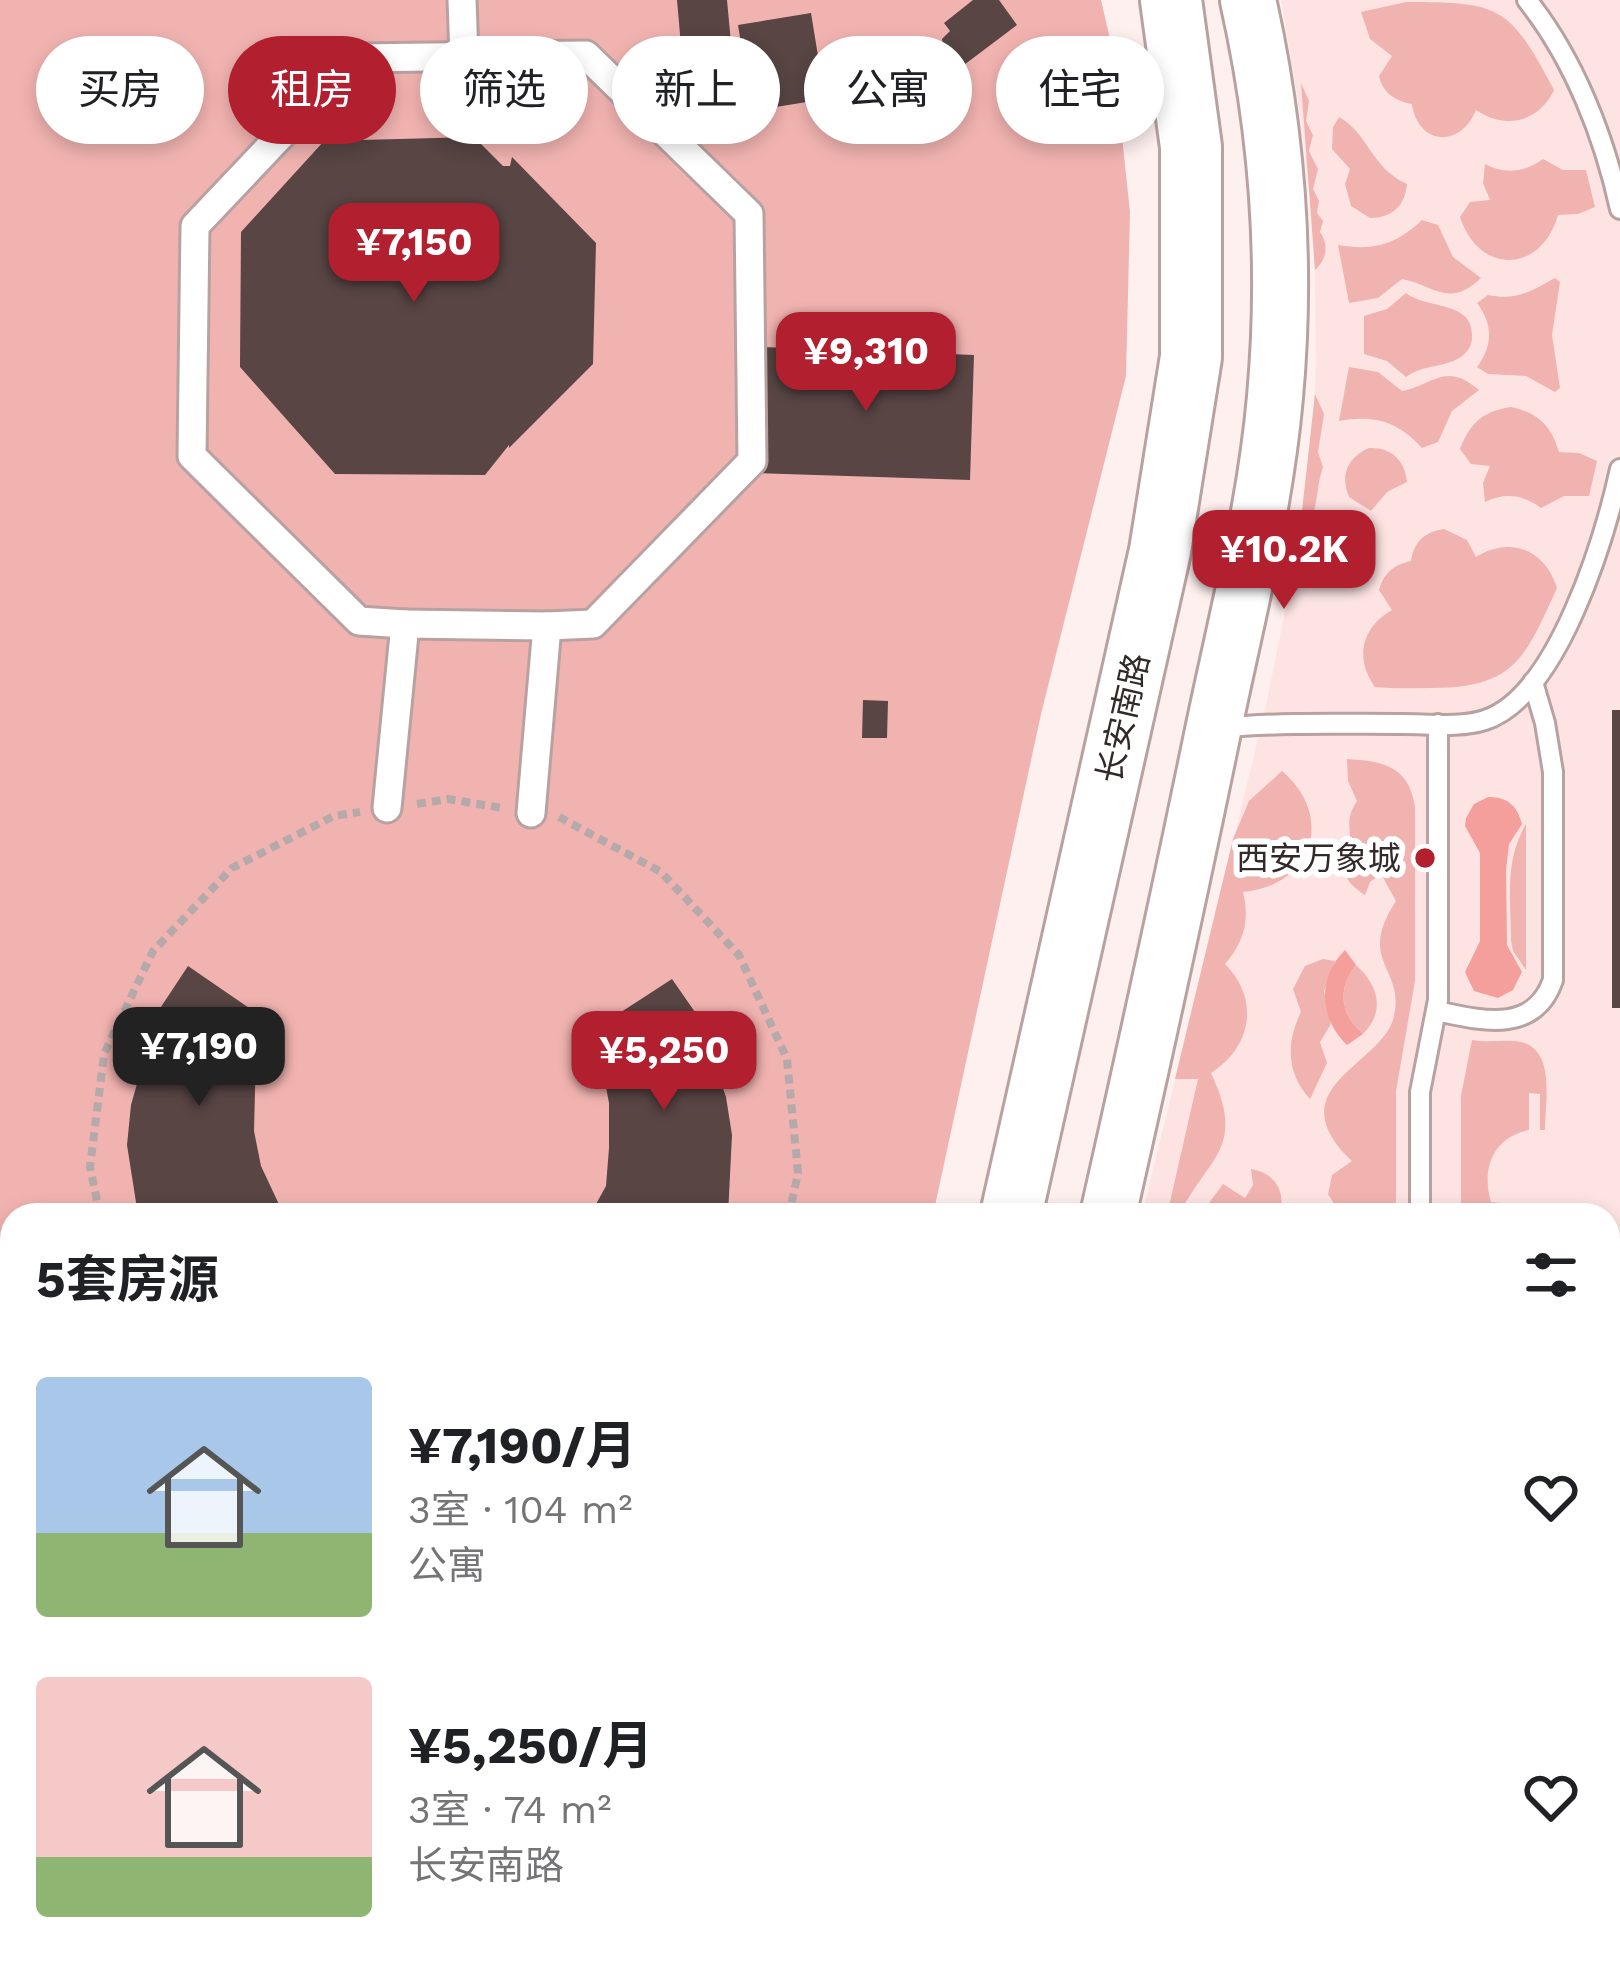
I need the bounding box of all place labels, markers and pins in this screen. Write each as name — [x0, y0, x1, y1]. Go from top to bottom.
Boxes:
pin: ¥7,150 — [316, 203, 512, 305]
pin: ¥9,310 — [768, 312, 964, 414]
pin: ¥10.2K — [1186, 510, 1382, 612]
place label: 西安万象城 — [1236, 839, 1401, 878]
marker: 西安万象城 — [1412, 845, 1438, 871]
pin: ¥7,190 — [101, 1007, 297, 1109]
pin: ¥5,250 — [566, 1011, 762, 1113]

